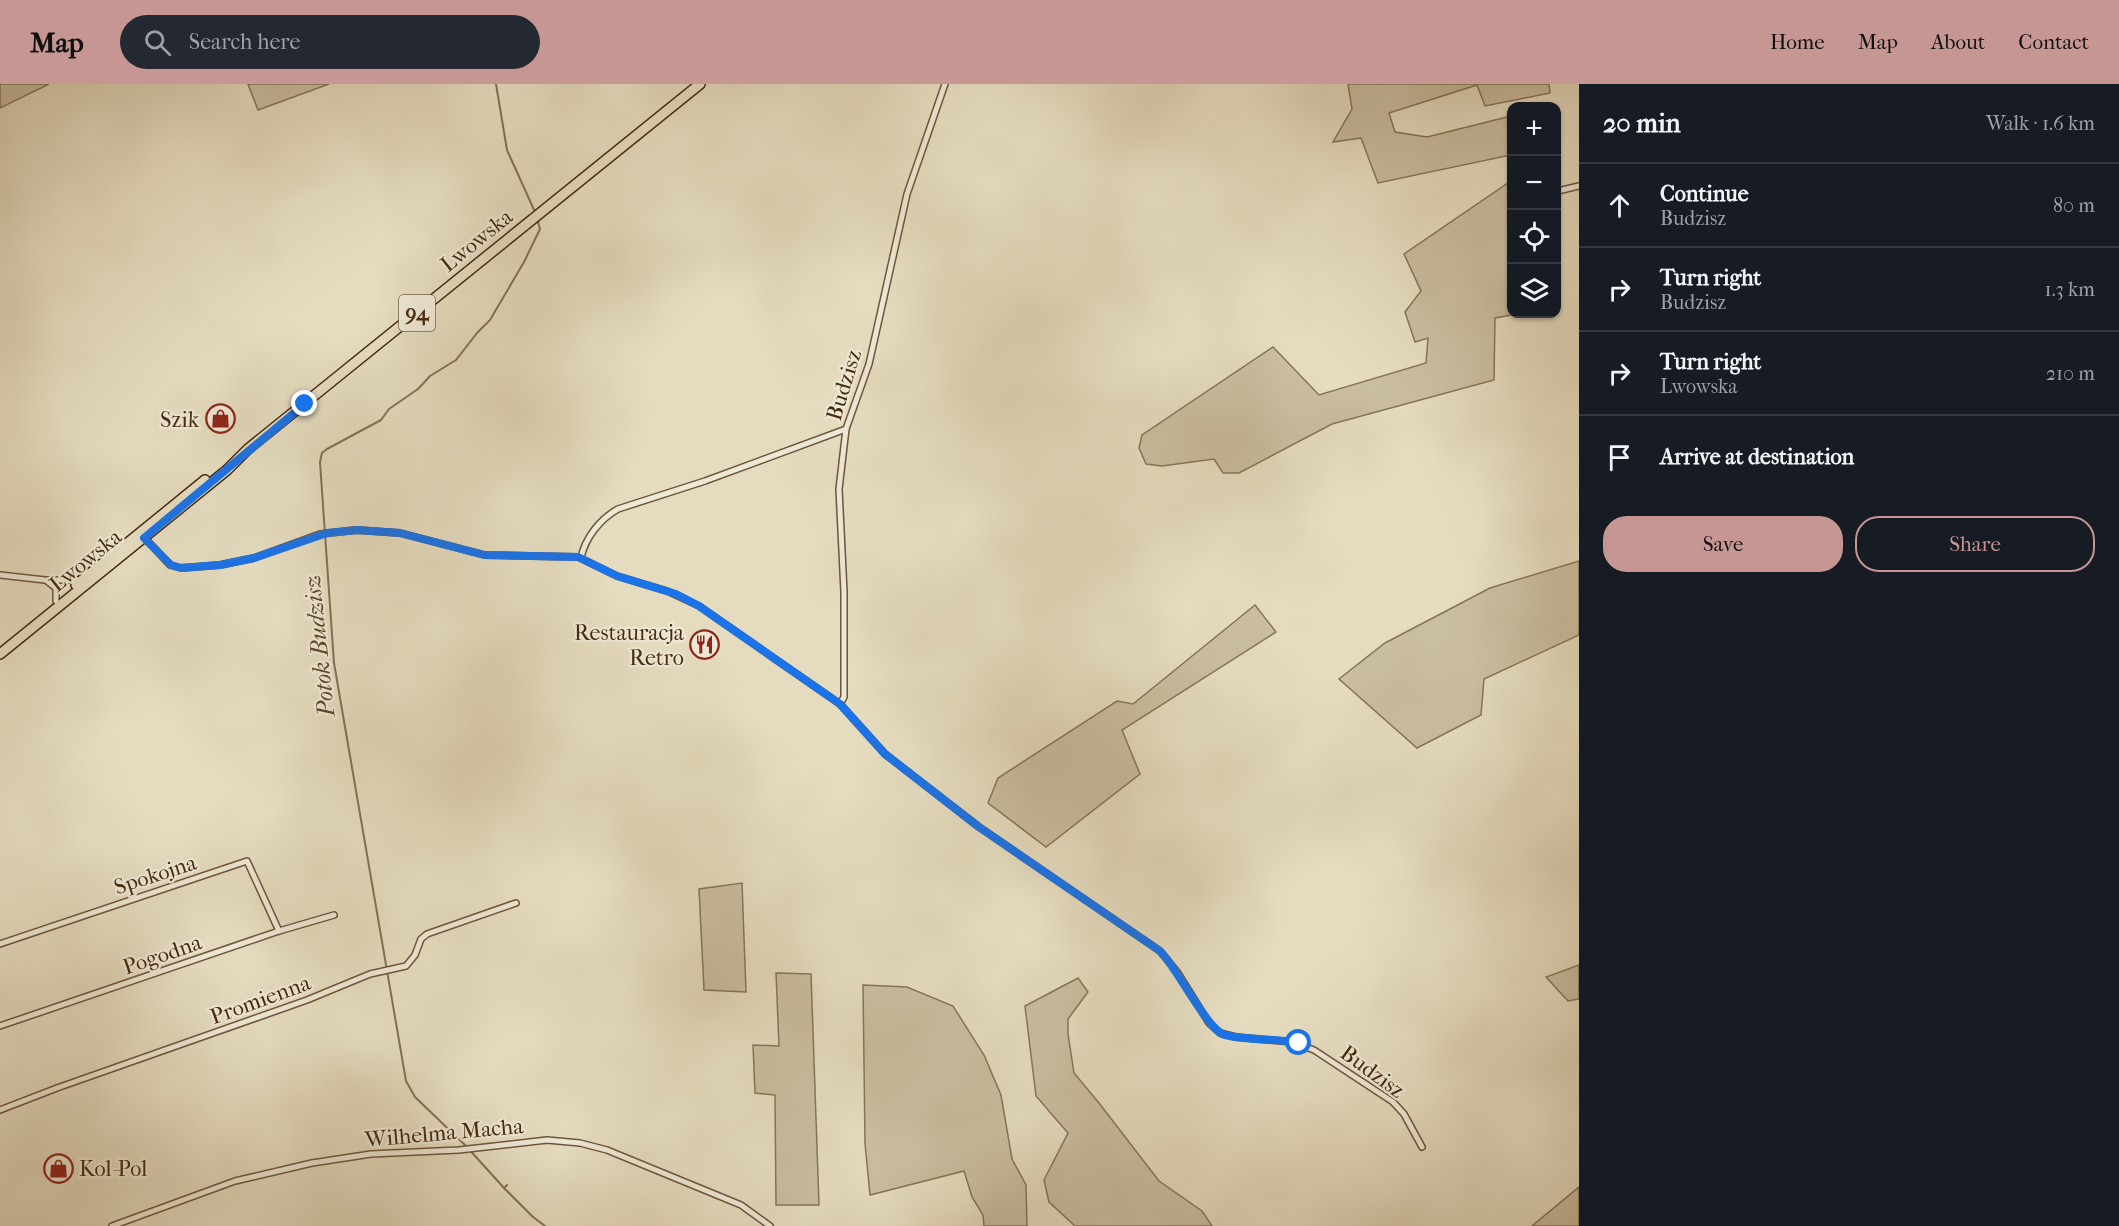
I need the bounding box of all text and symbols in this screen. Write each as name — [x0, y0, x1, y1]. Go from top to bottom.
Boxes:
search box — [120, 15, 540, 69]
text: Map — [30, 26, 84, 59]
icon: search — [141, 26, 174, 59]
text: Search here — [189, 29, 300, 55]
text: Home — [1770, 30, 1825, 54]
text: Map — [1858, 30, 1898, 54]
text: About — [1931, 30, 1985, 54]
text: Contact — [2018, 30, 2089, 54]
map controls — [1507, 102, 1561, 318]
button: + — [1507, 102, 1561, 156]
text: 20 min — [1603, 108, 1681, 139]
text: Walk · 1.6 km — [1986, 112, 2095, 135]
button: − — [1507, 156, 1561, 210]
text: Continue — [1660, 181, 1749, 207]
icon: ahead — [1603, 189, 1636, 222]
text: 80 m — [2053, 194, 2095, 217]
street label: Lwowska — [435, 203, 519, 278]
text: Budzisz — [1660, 207, 1726, 230]
button: locate — [1507, 210, 1561, 264]
button: layers — [1507, 264, 1561, 318]
text: Turn right — [1660, 265, 1761, 291]
icon: right — [1603, 273, 1636, 306]
text: 1.3 km — [2045, 278, 2095, 301]
text: Budzisz — [1660, 291, 1726, 314]
road number: 94 — [399, 295, 435, 331]
street label: Budzisz — [821, 346, 867, 424]
text: Turn right — [1660, 349, 1761, 375]
icon: right — [1603, 357, 1636, 390]
text: 210 m — [2046, 362, 2095, 385]
text: Lwowska — [1660, 375, 1738, 398]
route end — [291, 390, 317, 416]
shop icon: Szik — [204, 403, 236, 435]
place label: Szik — [160, 407, 200, 433]
icon: arrive — [1603, 441, 1636, 474]
text: Arrive at destination — [1660, 444, 1854, 470]
button: Save — [1603, 516, 1843, 572]
button: Share — [1855, 516, 2095, 572]
street label: Lwowska — [44, 523, 128, 598]
water label: Potok Budzisz — [298, 574, 340, 719]
place label: Restauracja Retro — [574, 620, 685, 671]
restaurant icon: Restauracja Retro — [689, 629, 721, 661]
street label: Spokojna — [111, 849, 200, 900]
street label: Pogodna — [119, 929, 206, 981]
street label: Promienna — [207, 970, 315, 1030]
route start — [1285, 1029, 1311, 1055]
street label: Budzisz — [1335, 1040, 1410, 1104]
street label: Wilhelma Macha — [363, 1113, 525, 1153]
shop icon: Kol-Pol — [42, 1152, 74, 1184]
place label: Kol-Pol — [79, 1156, 147, 1182]

